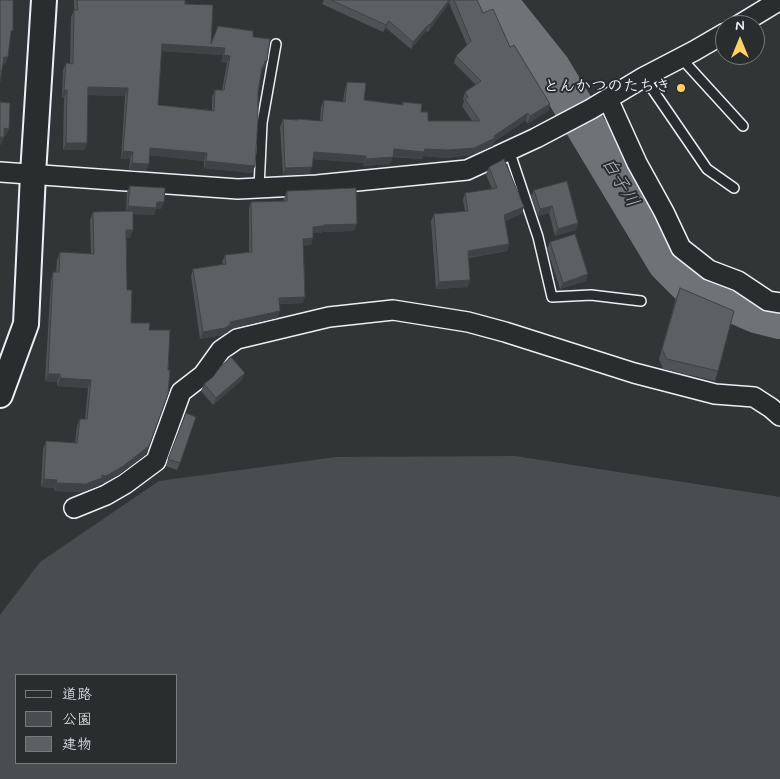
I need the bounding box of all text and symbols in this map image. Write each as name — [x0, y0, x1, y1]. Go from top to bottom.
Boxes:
north arrow — [715, 15, 765, 65]
text: N — [735, 17, 745, 35]
place label: とんかつのたちき — [543, 78, 671, 98]
marker: とんかつのたちき — [675, 82, 687, 94]
water label: 白子川 — [596, 154, 642, 212]
legend — [15, 674, 178, 764]
text: 道路 — [62, 685, 92, 705]
text: 公園 — [62, 710, 92, 730]
text: 建物 — [62, 735, 92, 755]

